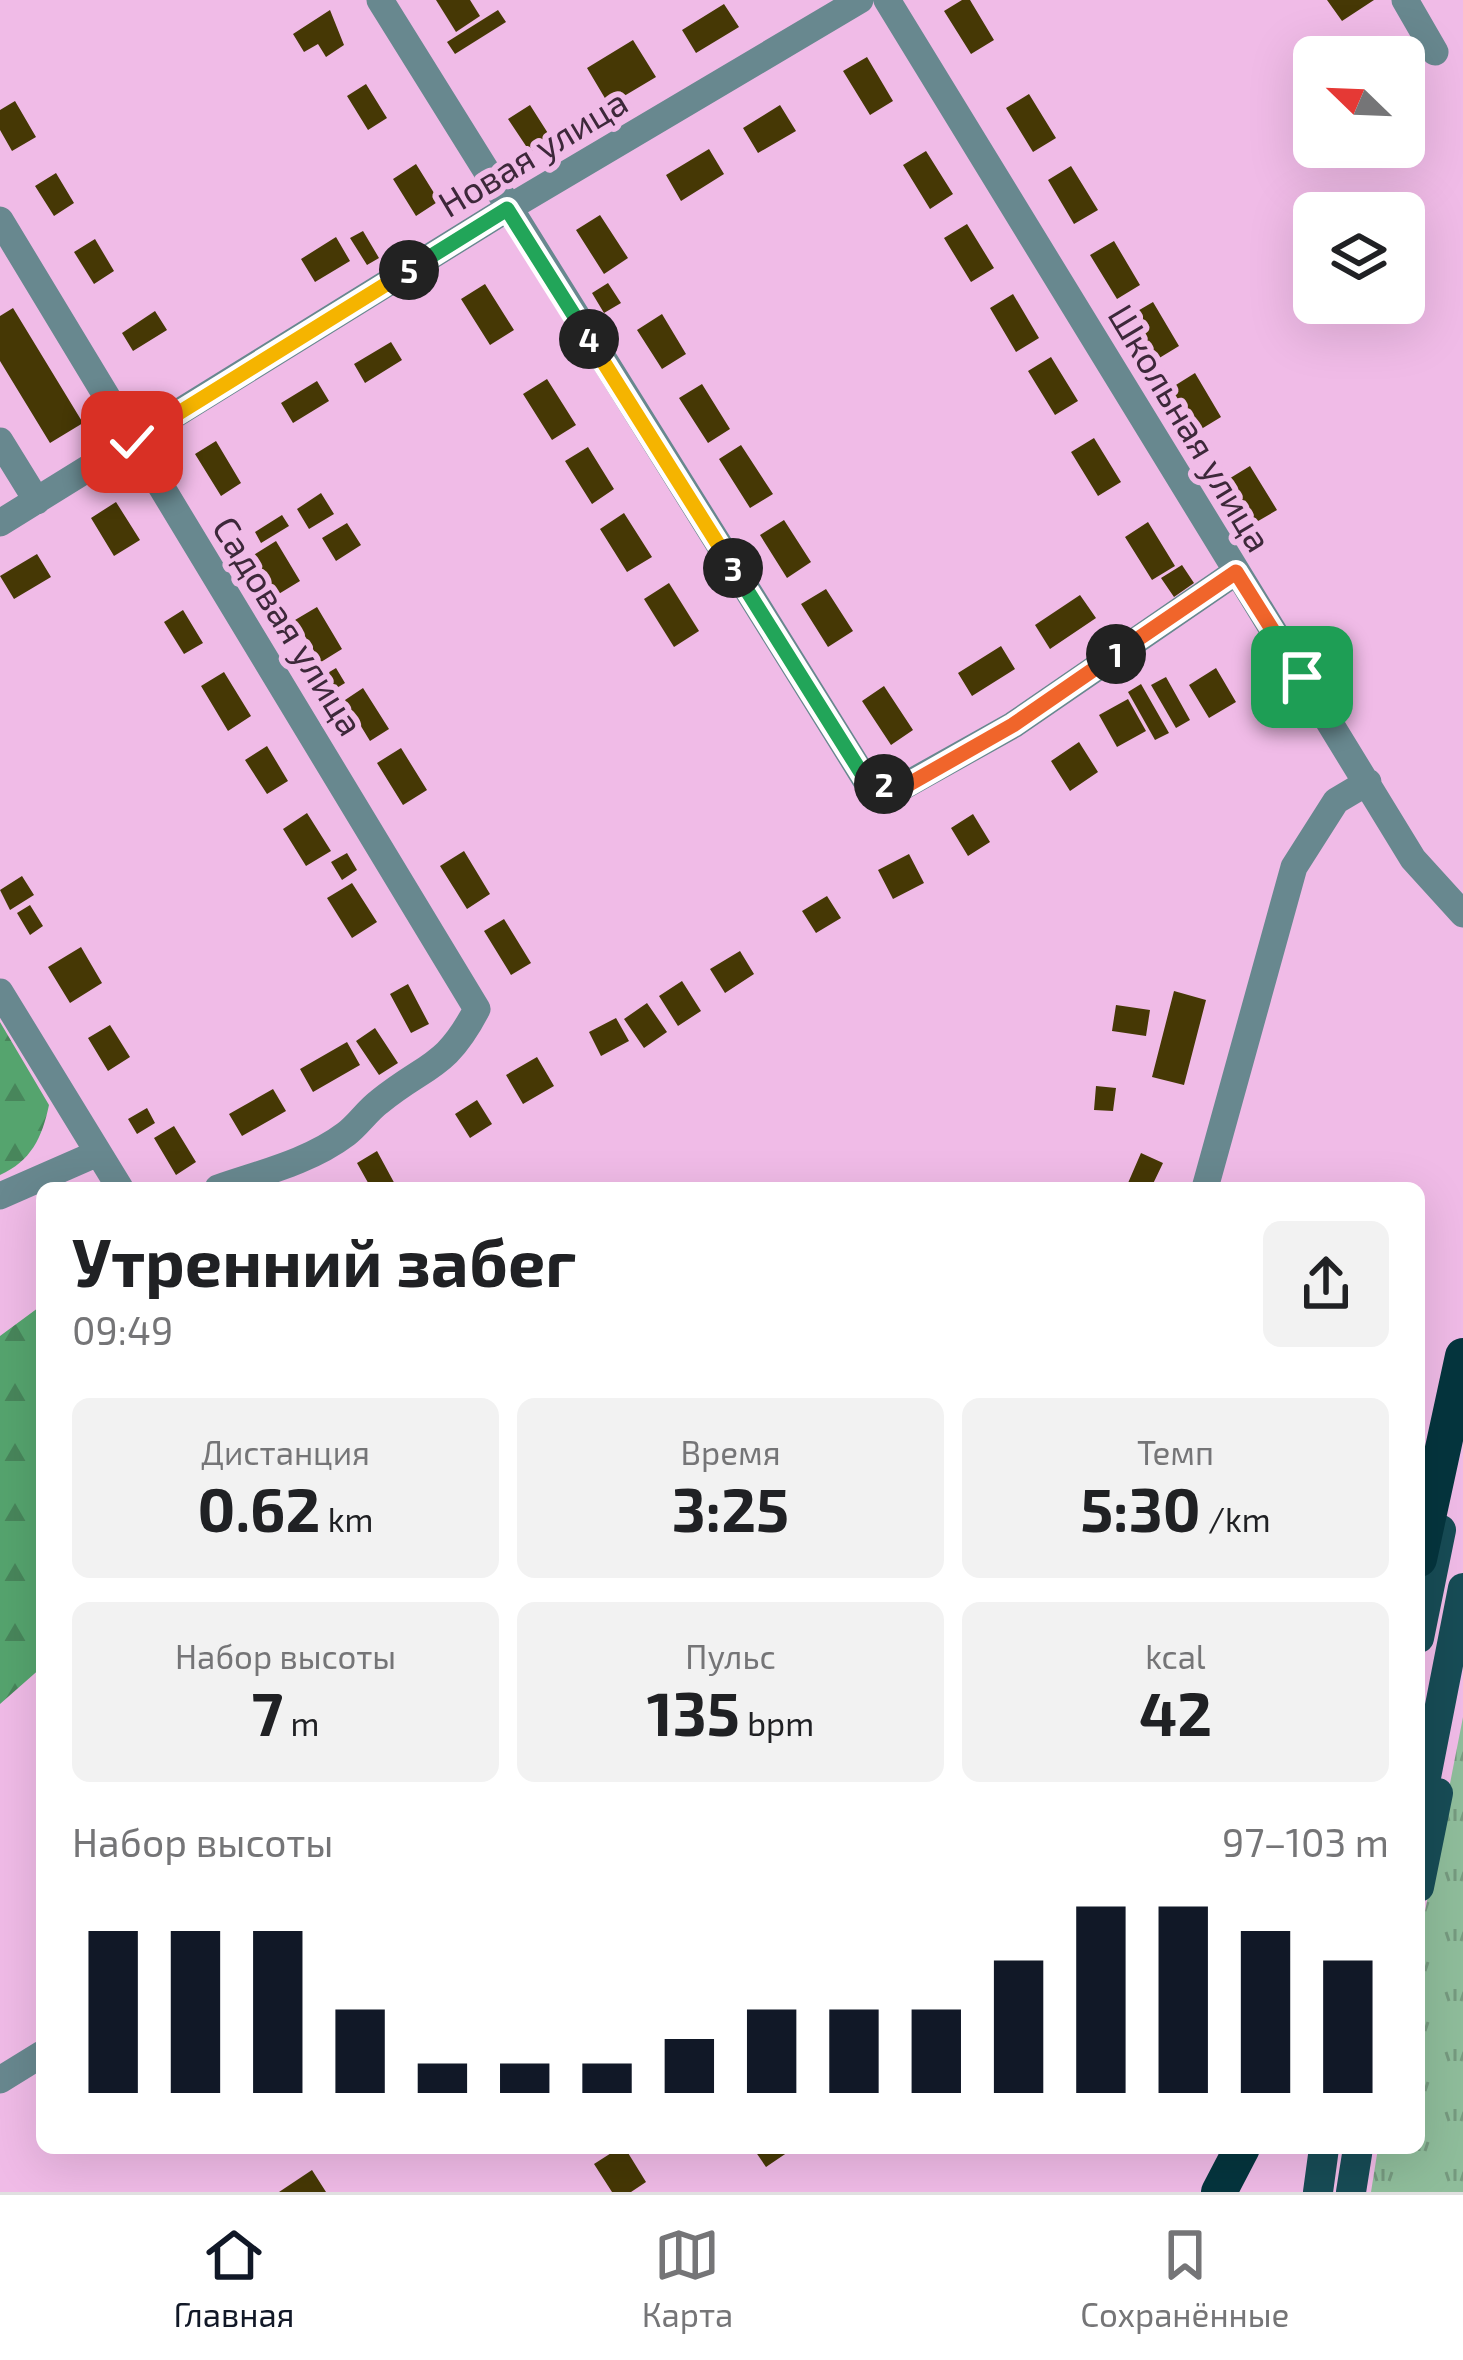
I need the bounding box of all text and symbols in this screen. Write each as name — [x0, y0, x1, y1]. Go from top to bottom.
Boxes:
north arrow — [1293, 36, 1425, 168]
map controls — [1293, 36, 1425, 324]
street label: Новая улица — [430, 79, 635, 226]
button: layers — [1293, 192, 1425, 324]
pin: 5 — [379, 240, 439, 300]
text: 5 — [400, 250, 418, 290]
street label: Школьная улица — [1100, 296, 1282, 559]
pin: 4 — [559, 309, 619, 369]
text: 4 — [578, 319, 600, 359]
pin — [81, 391, 183, 493]
icon: check — [99, 409, 165, 475]
street label: Садовая улица — [204, 508, 374, 743]
pin: 3 — [703, 538, 763, 598]
text: 3 — [724, 548, 742, 588]
pin: 1 — [1086, 624, 1146, 684]
pin — [1251, 626, 1353, 728]
text: 1 — [1109, 634, 1123, 674]
icon: arrive — [1269, 644, 1335, 710]
pin: 2 — [854, 754, 914, 814]
text: 2 — [874, 764, 894, 804]
text: Утренний забег — [72, 1221, 576, 1300]
button: share — [1263, 1221, 1389, 1347]
text: 09:49 — [72, 1306, 173, 1353]
text: Дистанция — [201, 1432, 370, 1472]
text: Время — [680, 1432, 781, 1472]
text: Темп — [1137, 1432, 1214, 1472]
text: 0.62 — [198, 1472, 320, 1544]
text: 3:25 — [672, 1472, 789, 1544]
text: 5:30 — [1080, 1472, 1201, 1544]
text: km — [320, 1499, 373, 1539]
text: /km — [1201, 1499, 1271, 1539]
text: Набор высоты — [175, 1636, 396, 1676]
text: Пульс — [685, 1636, 776, 1676]
text: kcal — [1145, 1636, 1206, 1676]
text: 7 — [252, 1676, 283, 1748]
text: 135 — [647, 1676, 740, 1748]
text: 42 — [1139, 1676, 1212, 1748]
text: m — [283, 1703, 319, 1743]
text: bpm — [740, 1703, 814, 1743]
text: Набор высоты — [72, 1818, 333, 1865]
text: 97–103 m — [1222, 1818, 1389, 1865]
tab: Главная — [174, 2222, 295, 2334]
tab: Карта — [642, 2222, 733, 2334]
tab: Сохранённые — [1080, 2222, 1289, 2334]

